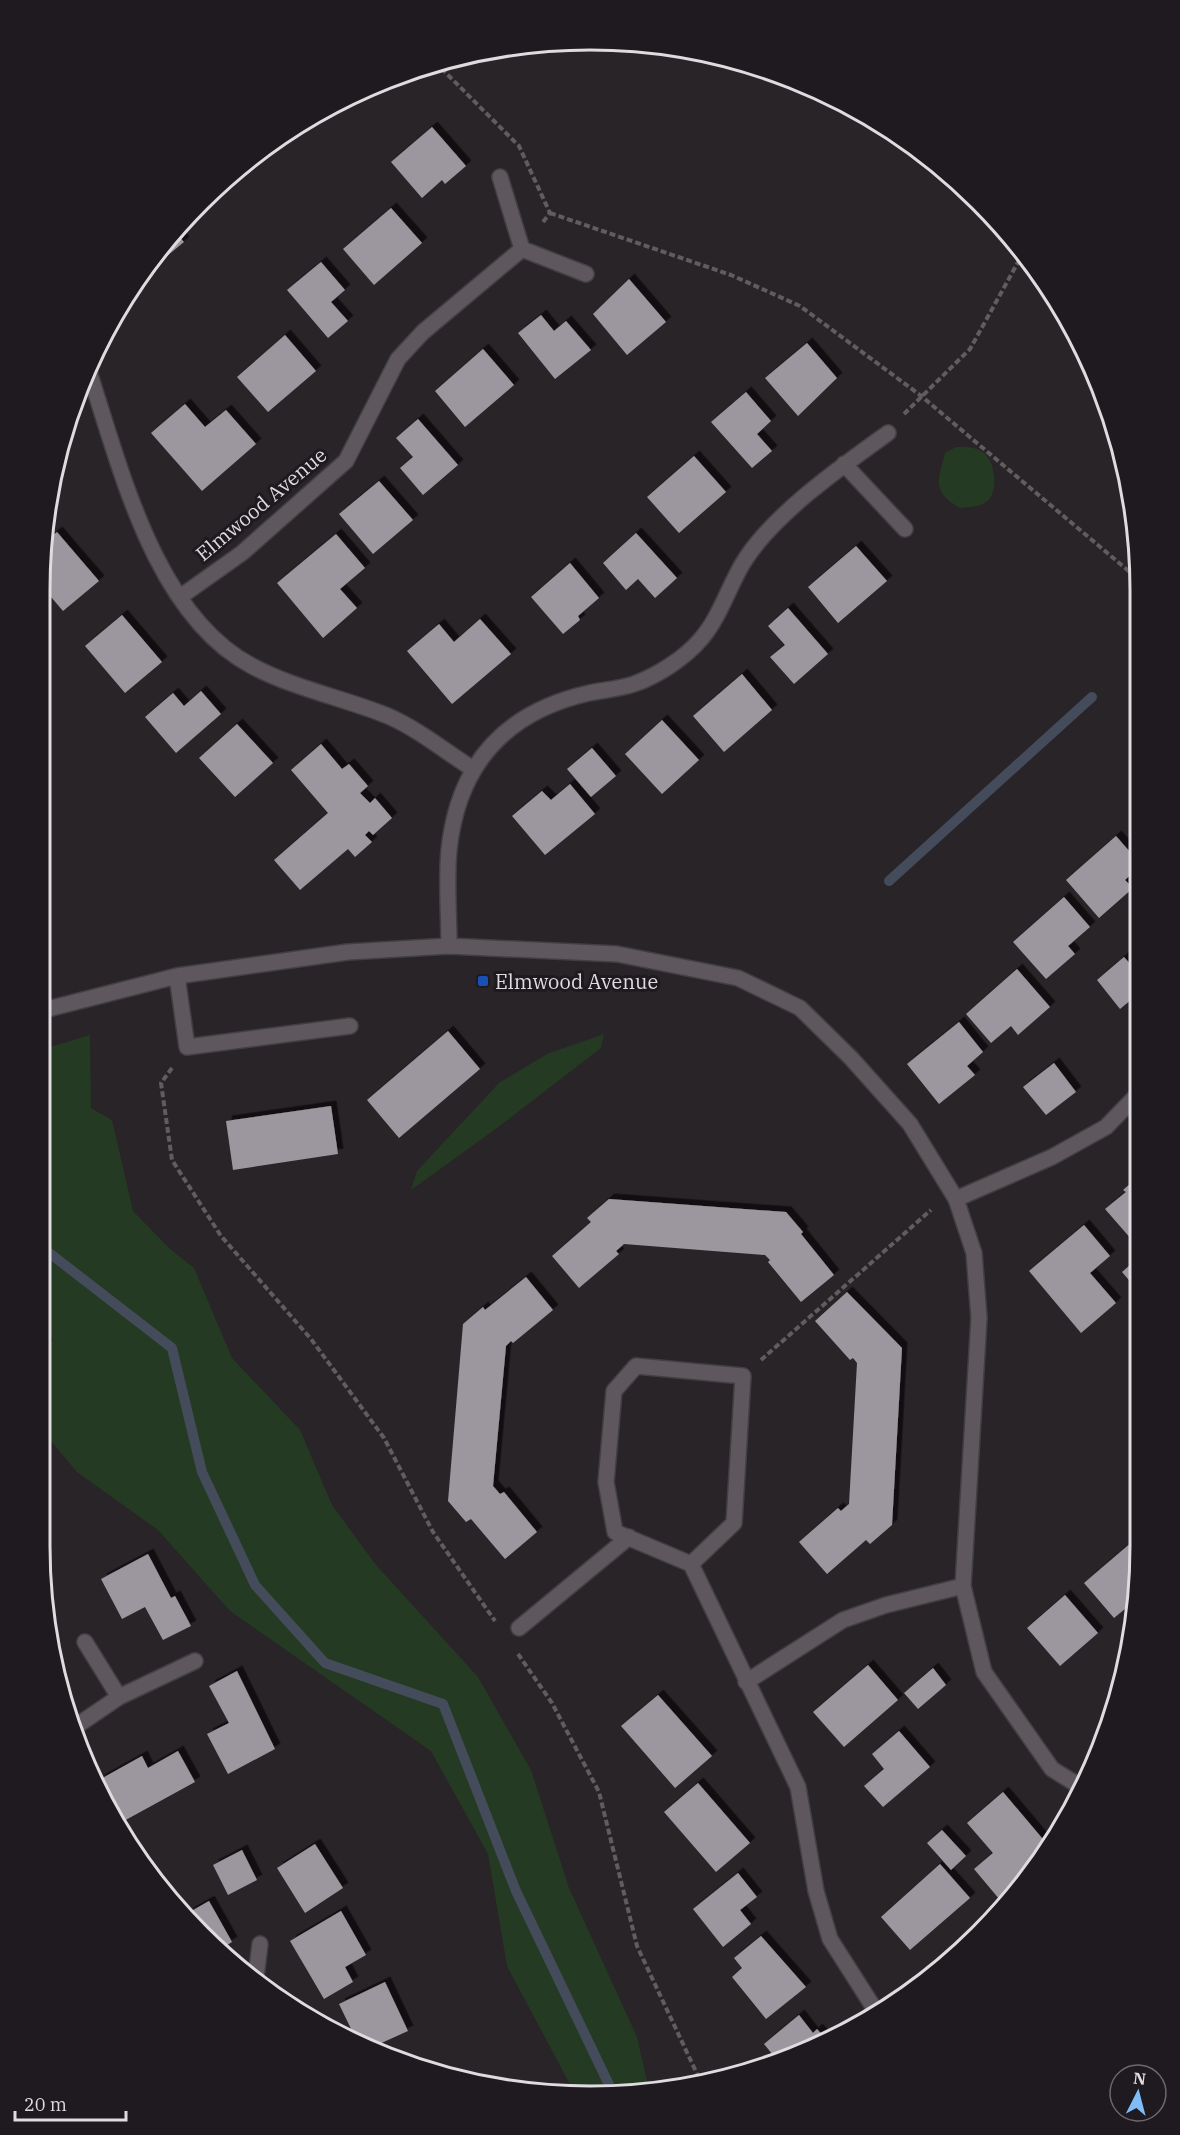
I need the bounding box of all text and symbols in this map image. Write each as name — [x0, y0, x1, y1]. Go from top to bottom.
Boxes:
street label: Elmwood Avenue — [190, 441, 332, 567]
place label: Elmwood Avenue — [495, 968, 658, 995]
marker: Elmwood Avenue — [476, 974, 490, 988]
north arrow — [1108, 2063, 1168, 2123]
text: N — [1132, 2067, 1147, 2089]
scale bar — [15, 2084, 126, 2122]
text: 20 m — [24, 2093, 67, 2116]

